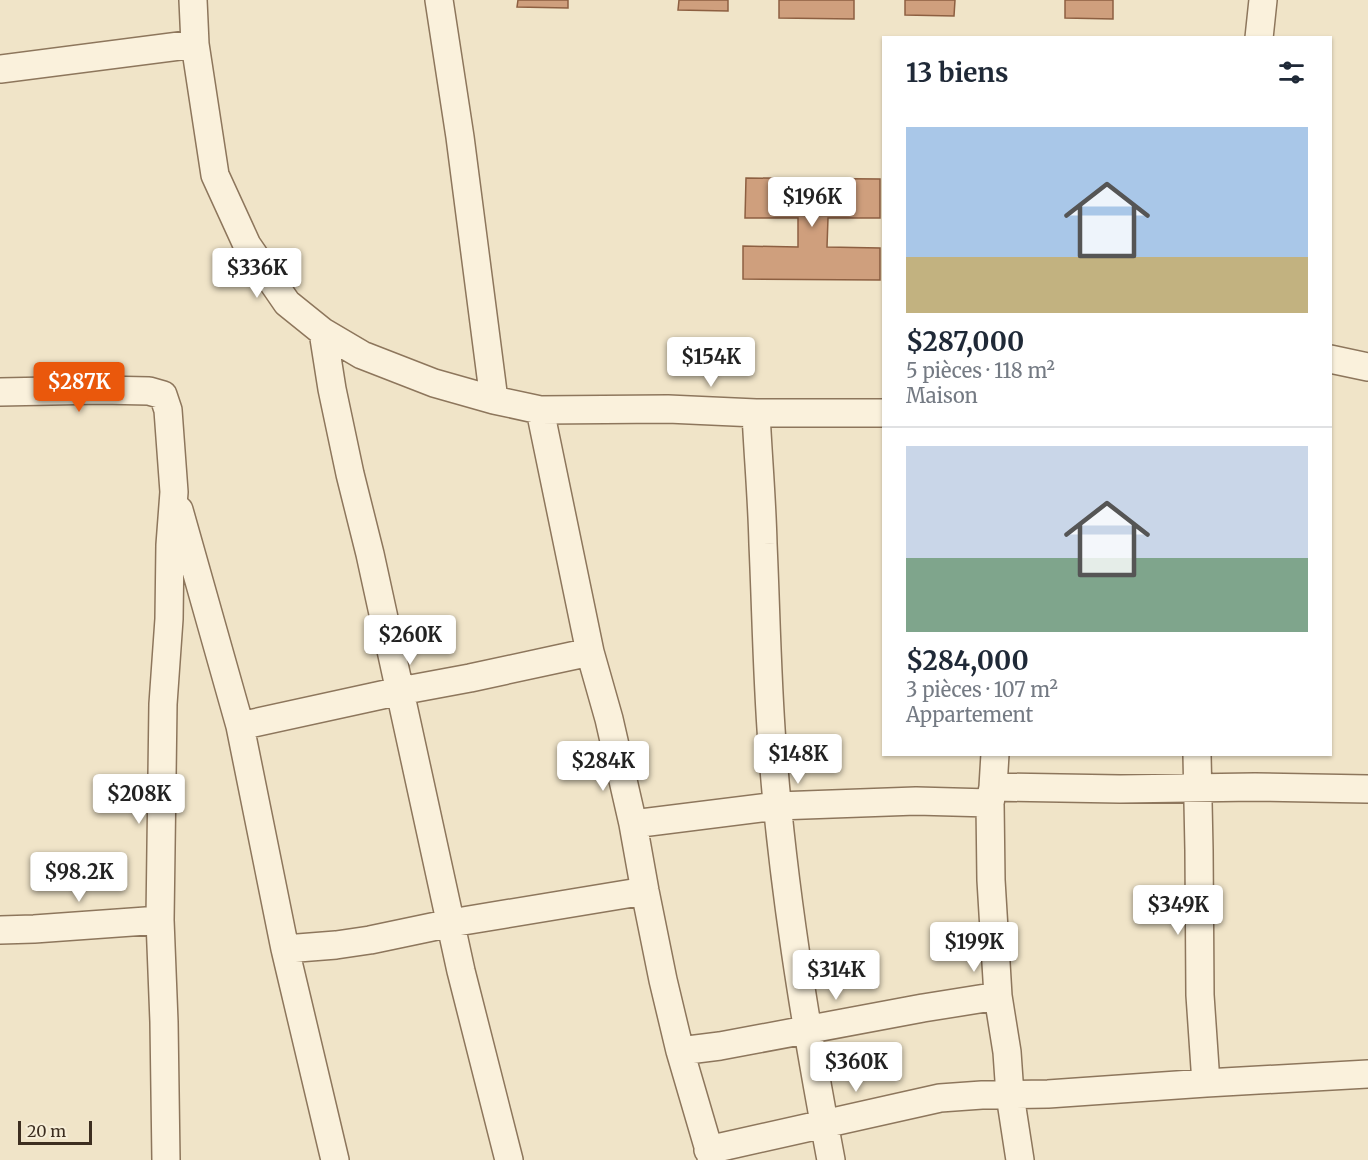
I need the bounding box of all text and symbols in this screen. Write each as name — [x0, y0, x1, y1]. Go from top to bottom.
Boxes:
text: 13 biens — [906, 56, 1008, 89]
icon: filters — [1275, 56, 1308, 89]
icon: home — [1053, 166, 1161, 274]
pin: $196K — [770, 177, 854, 228]
text: $196K — [782, 184, 842, 209]
pin: $336K — [215, 248, 299, 299]
text: $336K — [226, 255, 288, 280]
text: $287,000 — [906, 325, 1024, 358]
pin: $154K — [669, 337, 753, 388]
text: $154K — [681, 344, 741, 369]
text: 5 pièces · 118 m² — [906, 358, 1055, 383]
pin: $287K — [37, 362, 121, 413]
text: $287K — [48, 369, 110, 394]
text: Maison — [906, 383, 978, 408]
icon: home — [1053, 485, 1161, 593]
pin: $260K — [368, 615, 452, 666]
text: $260K — [378, 622, 442, 647]
text: $284,000 — [906, 644, 1029, 677]
text: 3 pièces · 107 m² — [906, 677, 1058, 702]
text: Appartement — [906, 702, 1033, 727]
pin: $148K — [756, 734, 840, 785]
pin: $284K — [561, 741, 645, 792]
text: $148K — [768, 741, 828, 766]
text: $284K — [571, 748, 635, 773]
pin: $208K — [97, 774, 181, 825]
text: $208K — [107, 781, 171, 806]
pin: $98.2K — [30, 852, 128, 903]
text: $98.2K — [44, 859, 114, 884]
pin: $349K — [1136, 885, 1220, 936]
text: $349K — [1147, 892, 1209, 917]
pin: $199K — [932, 922, 1016, 973]
text: $199K — [944, 929, 1004, 954]
pin: $314K — [794, 950, 878, 1001]
text: $314K — [807, 957, 865, 982]
pin: $360K — [814, 1042, 898, 1093]
text: $360K — [824, 1049, 888, 1074]
scale bar — [18, 1118, 92, 1146]
text: 20 m — [27, 1121, 66, 1141]

